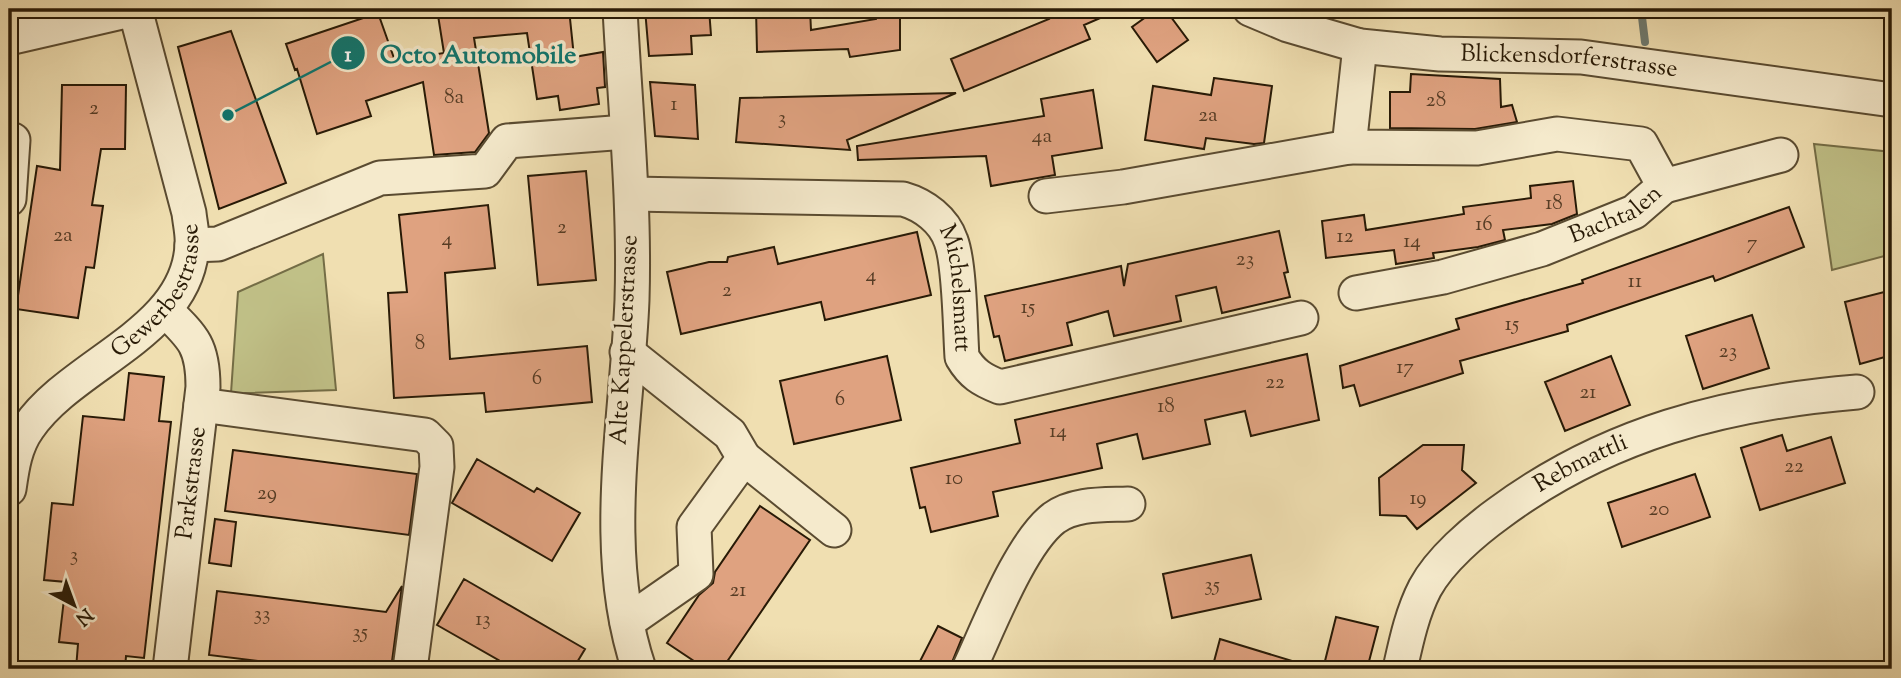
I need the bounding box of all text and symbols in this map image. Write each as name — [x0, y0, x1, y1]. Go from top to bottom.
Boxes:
callout: Octo Automobile — [330, 30, 590, 77]
street label: Blickensdorferstrasse — [1460, 37, 1680, 87]
text: Octo Automobile — [380, 38, 576, 75]
text: 1 — [344, 41, 352, 71]
house number: 8a — [444, 83, 464, 113]
house number: 28 — [1426, 86, 1446, 116]
house number: 1 — [670, 90, 678, 120]
house number: 2 — [89, 94, 99, 124]
house number: 2a — [1198, 101, 1218, 131]
house number: 3 — [778, 104, 786, 134]
house number: 4a — [1032, 122, 1052, 152]
street label: Bachtalen — [1564, 177, 1670, 253]
house number: 18 — [1545, 189, 1563, 219]
house number: 16 — [1475, 210, 1493, 240]
house number: 2 — [557, 213, 567, 243]
street label: Michelsmatt — [929, 219, 979, 353]
house number: 2a — [53, 221, 73, 251]
street label: Gewerbestrasse — [104, 221, 209, 367]
house number: 12 — [1337, 222, 1354, 252]
house number: 4 — [442, 225, 452, 255]
house number: 14 — [1403, 227, 1421, 257]
house number: 7 — [1747, 229, 1758, 259]
street label: Alte Kappelerstrasse — [603, 234, 647, 446]
house number: 23 — [1236, 245, 1254, 275]
house number: 4 — [866, 261, 876, 291]
house number: 11 — [1628, 267, 1642, 297]
house number: 2 — [722, 276, 732, 306]
house number: 15 — [1021, 293, 1035, 323]
house number: 15 — [1505, 310, 1519, 340]
house number: 8 — [415, 329, 425, 359]
house number: 23 — [1719, 337, 1737, 367]
house number: 17 — [1396, 353, 1414, 383]
house number: 6 — [532, 364, 542, 394]
house number: 22 — [1265, 368, 1285, 398]
house number: 21 — [1580, 378, 1596, 408]
house number: 6 — [835, 385, 845, 415]
house number: 18 — [1157, 392, 1175, 422]
house number: 14 — [1049, 417, 1067, 447]
street label: Parkstrasse — [168, 425, 216, 541]
street label: Rebmattli — [1528, 426, 1633, 502]
house number: 22 — [1784, 452, 1804, 482]
house number: 10 — [945, 464, 963, 494]
house number: 29 — [257, 479, 277, 509]
house number: 19 — [1409, 484, 1427, 514]
house number: 20 — [1649, 495, 1669, 525]
house number: 3 — [70, 541, 78, 571]
north arrow — [38, 570, 108, 640]
house number: 35 — [1204, 571, 1220, 601]
house number: 21 — [730, 576, 746, 606]
house number: 33 — [254, 600, 270, 630]
text: N — [69, 601, 98, 631]
house number: 13 — [475, 605, 491, 635]
house number: 35 — [352, 618, 368, 648]

